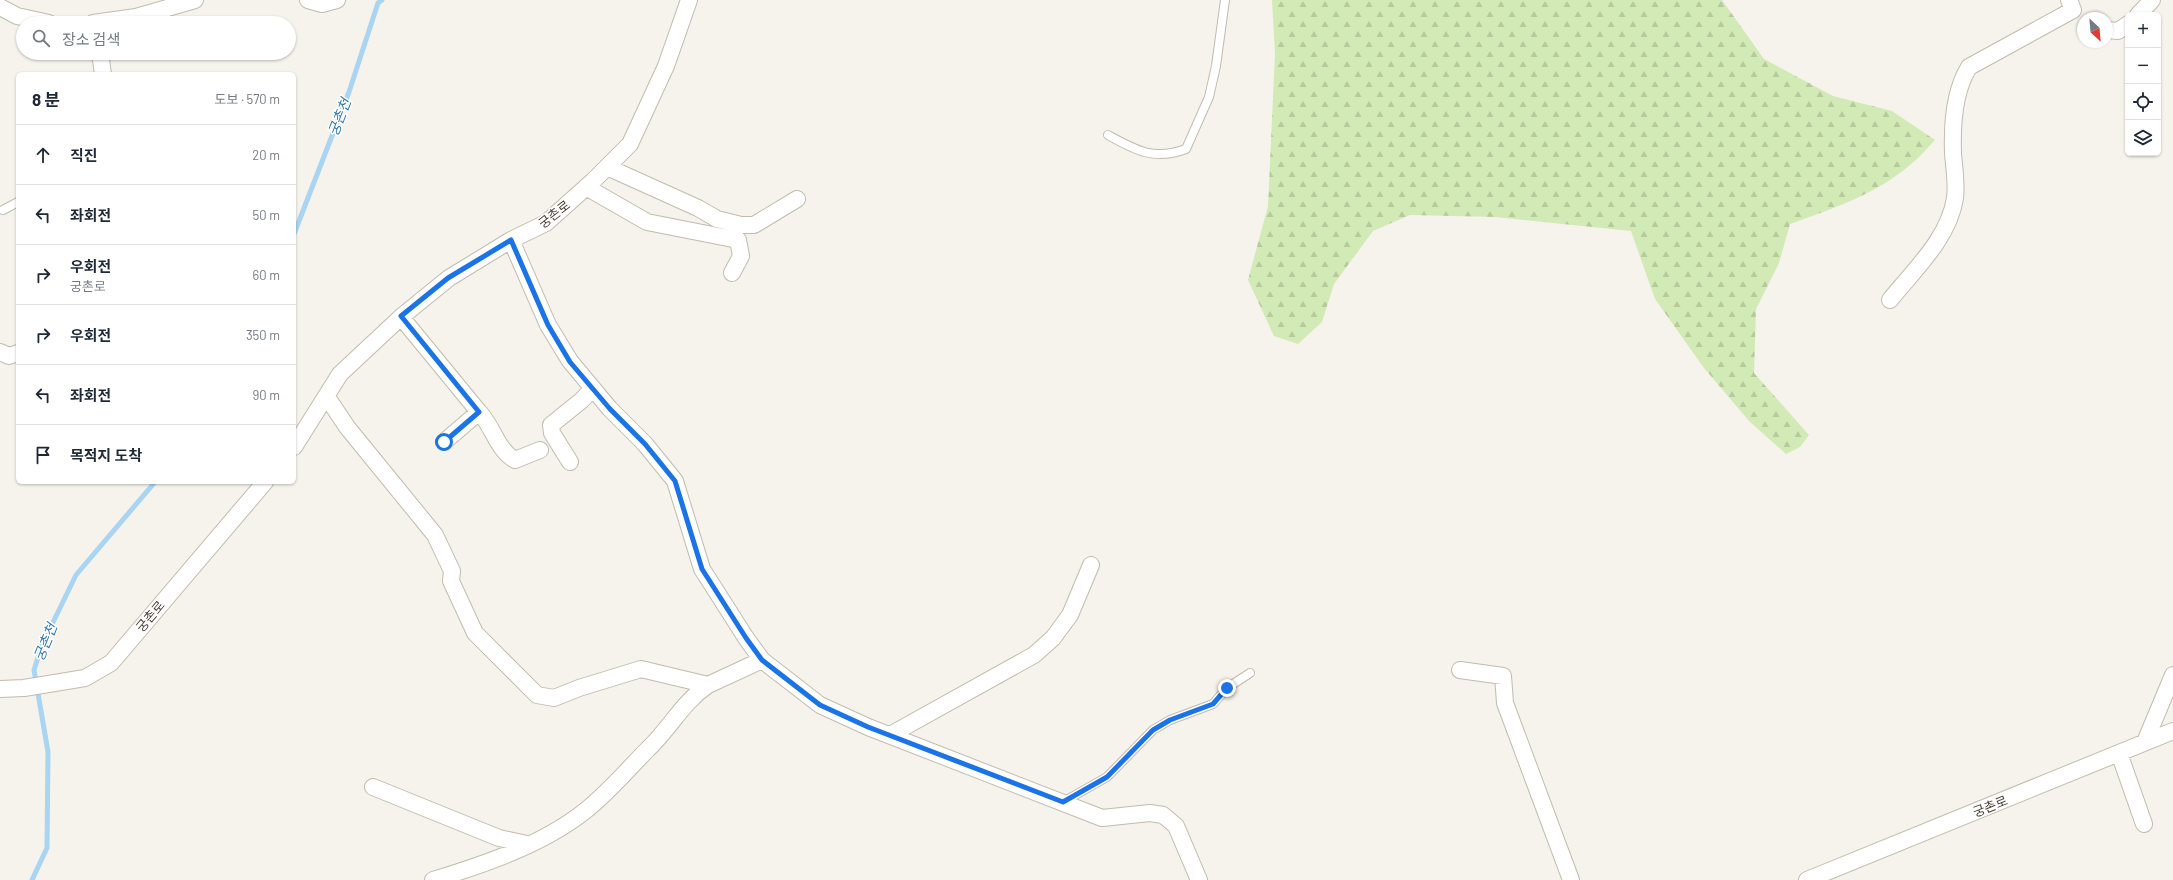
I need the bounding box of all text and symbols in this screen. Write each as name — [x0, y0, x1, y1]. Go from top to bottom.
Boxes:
north arrow — [2077, 12, 2113, 48]
map controls — [2125, 12, 2161, 156]
button: + — [2125, 12, 2161, 48]
search box — [16, 16, 296, 60]
icon: search — [30, 27, 52, 49]
text: 장소 검색 — [62, 30, 120, 48]
button: − — [2125, 48, 2161, 84]
button: locate — [2125, 84, 2161, 120]
text: 8 분 — [32, 89, 60, 109]
text: 도보 · 570 m — [215, 91, 280, 107]
water label: 궁촌천 — [324, 95, 354, 138]
button: layers — [2125, 120, 2161, 156]
icon: ahead — [32, 144, 54, 166]
text: 직진 — [70, 146, 98, 164]
text: 20 m — [252, 147, 280, 163]
street label: 궁촌로 — [535, 197, 573, 231]
icon: left — [32, 204, 54, 226]
text: 좌회전 — [70, 206, 111, 224]
text: 50 m — [253, 207, 280, 223]
text: 우회전 — [70, 257, 111, 275]
icon: right — [32, 264, 54, 286]
text: 60 m — [253, 267, 280, 283]
text: 궁촌로 — [70, 278, 106, 294]
icon: right — [32, 324, 54, 346]
text: 우회전 — [70, 326, 111, 344]
text: 350 m — [246, 327, 280, 343]
icon: left — [32, 384, 54, 406]
text: 좌회전 — [70, 386, 111, 404]
text: 90 m — [253, 387, 280, 403]
route start — [435, 433, 453, 451]
icon: arrive — [32, 444, 54, 466]
text: 목적지 도착 — [70, 446, 142, 464]
street label: 궁촌로 — [132, 597, 168, 635]
water label: 궁촌천 — [30, 620, 61, 663]
route end — [1218, 679, 1236, 697]
street label: 궁촌로 — [1970, 792, 2010, 820]

